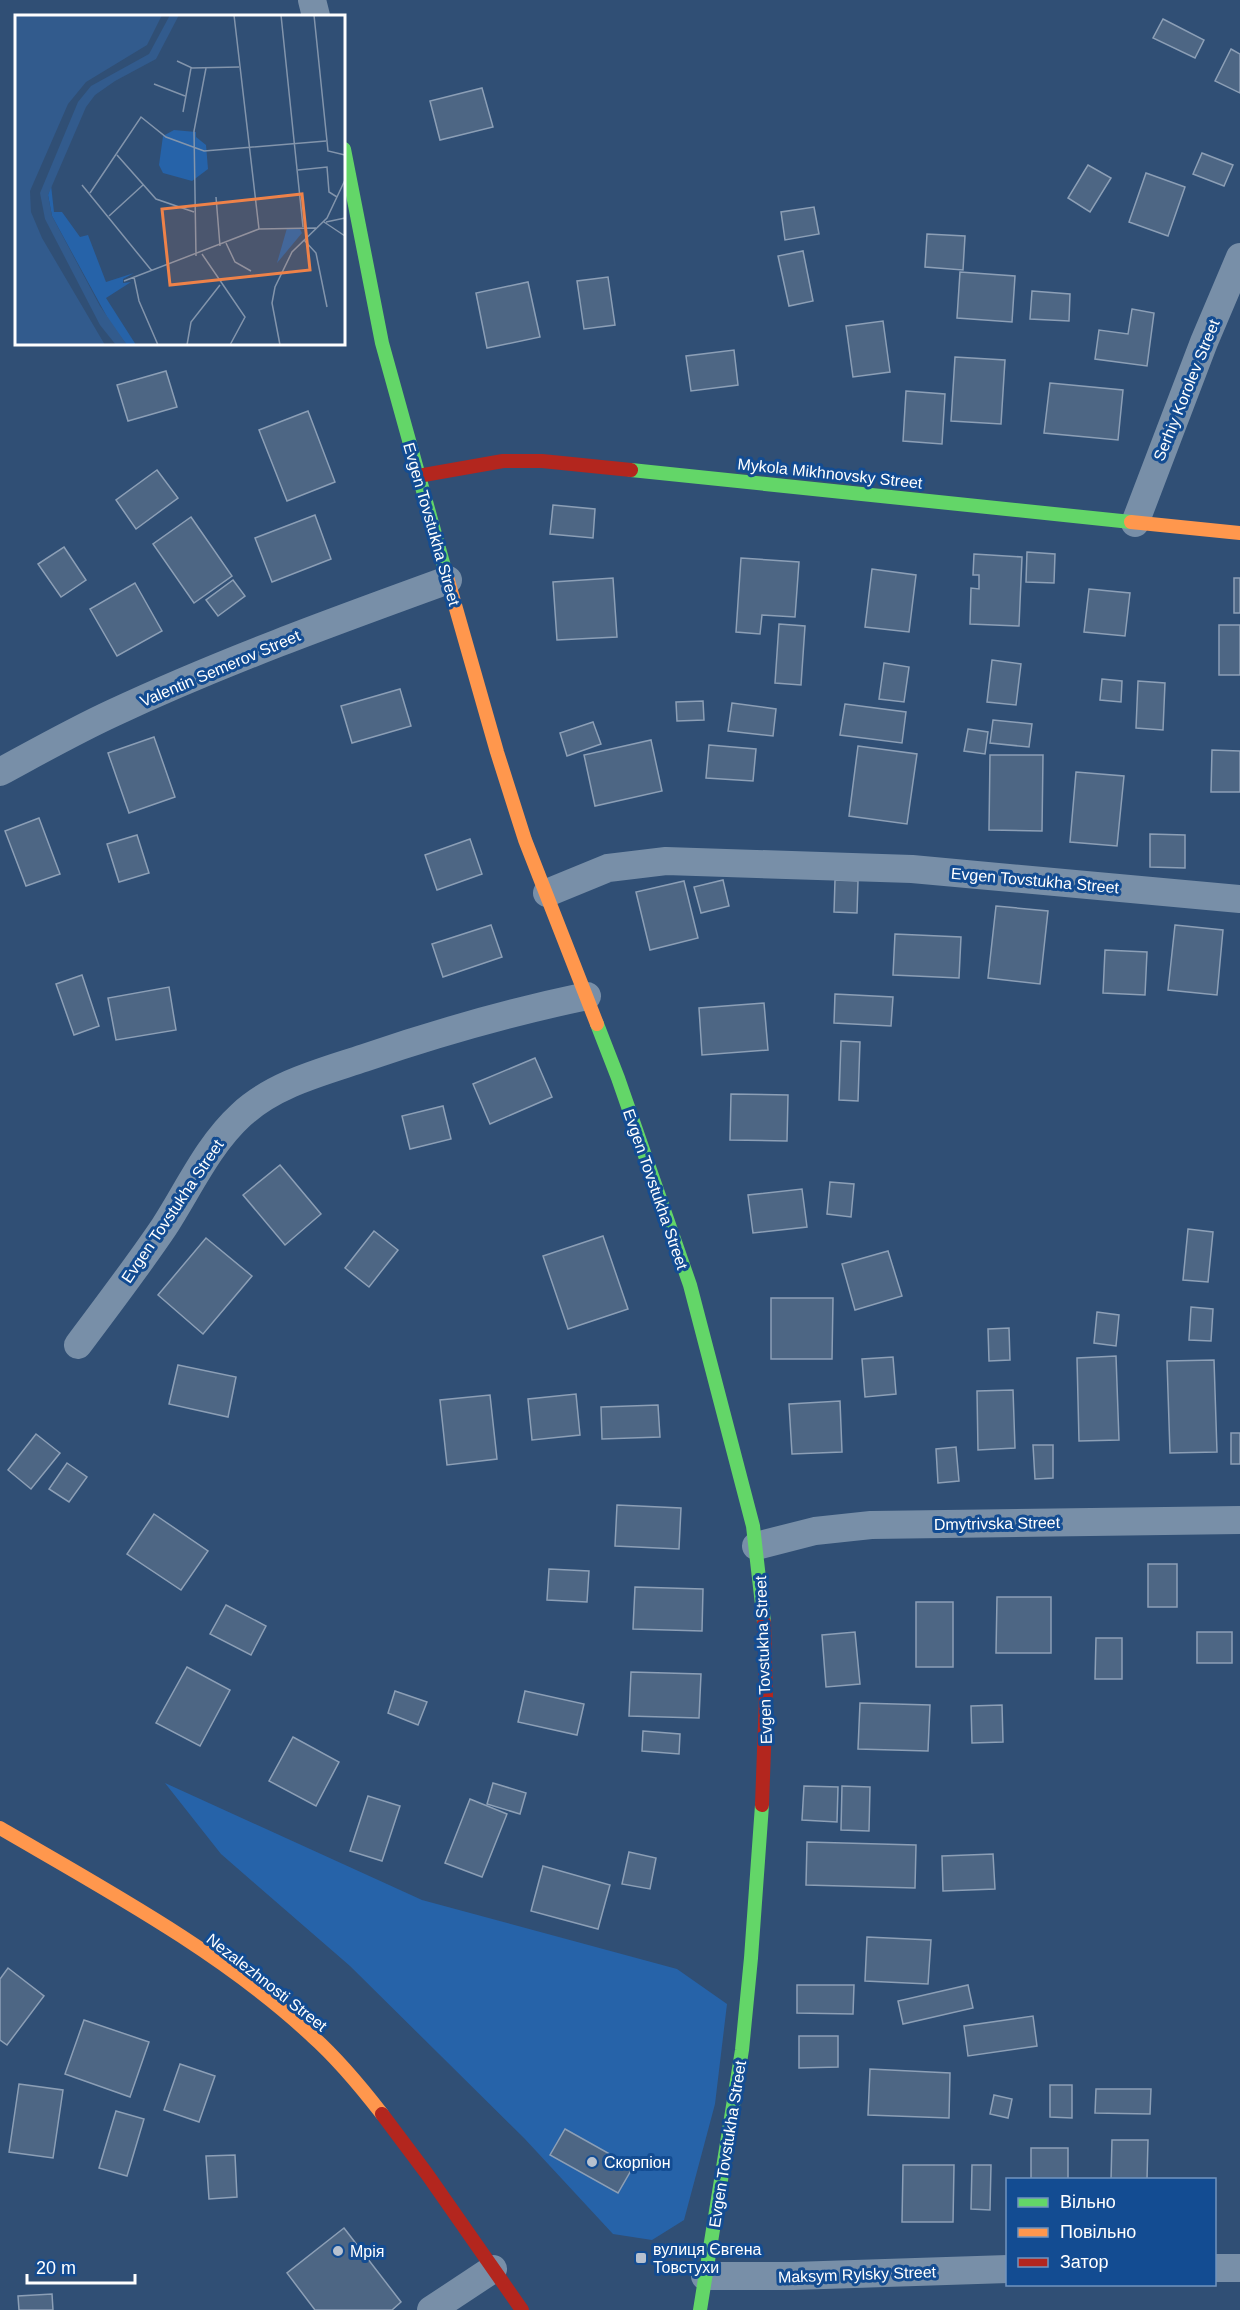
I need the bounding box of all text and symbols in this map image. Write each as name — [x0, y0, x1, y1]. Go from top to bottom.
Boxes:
inset map — [15, 15, 345, 345]
street label: Serhiy Korolev Street — [1150, 316, 1223, 463]
street label: Evgen Tovstukha Street — [400, 441, 463, 608]
street label: Mykola Mikhnovsky Street — [737, 455, 924, 492]
street label: Valentin Semerov Street — [138, 627, 303, 710]
street label: Evgen Tovstukha Street — [950, 865, 1120, 896]
street label: Evgen Tovstukha Street — [620, 1107, 691, 1272]
street label: Evgen Tovstukha Street — [118, 1136, 227, 1286]
street label: Dmytrivska Street — [934, 1514, 1061, 1533]
street label: Evgen Tovstukha Street — [752, 1575, 775, 1745]
street label: Nezalezhnosti Street — [203, 1930, 331, 2035]
street label: Evgen Tovstukha Street — [706, 2059, 749, 2229]
place label: Скорпіон — [604, 2154, 670, 2171]
marker: Скорпіон — [585, 2155, 599, 2169]
legend — [1006, 2178, 1216, 2286]
text: Вільно — [1060, 2192, 1116, 2212]
text: Повільно — [1060, 2222, 1136, 2242]
place label: вулиця Євгена Товстухи — [653, 2241, 762, 2276]
place label: Мрія — [350, 2243, 384, 2260]
marker: Мрія — [331, 2244, 345, 2258]
scale bar — [27, 2247, 135, 2285]
marker: вулиця Євгена Товстухи — [634, 2251, 648, 2265]
text: Затор — [1060, 2252, 1109, 2272]
text: 20 m — [36, 2258, 76, 2278]
street label: Maksym Rylsky Street — [778, 2263, 937, 2286]

